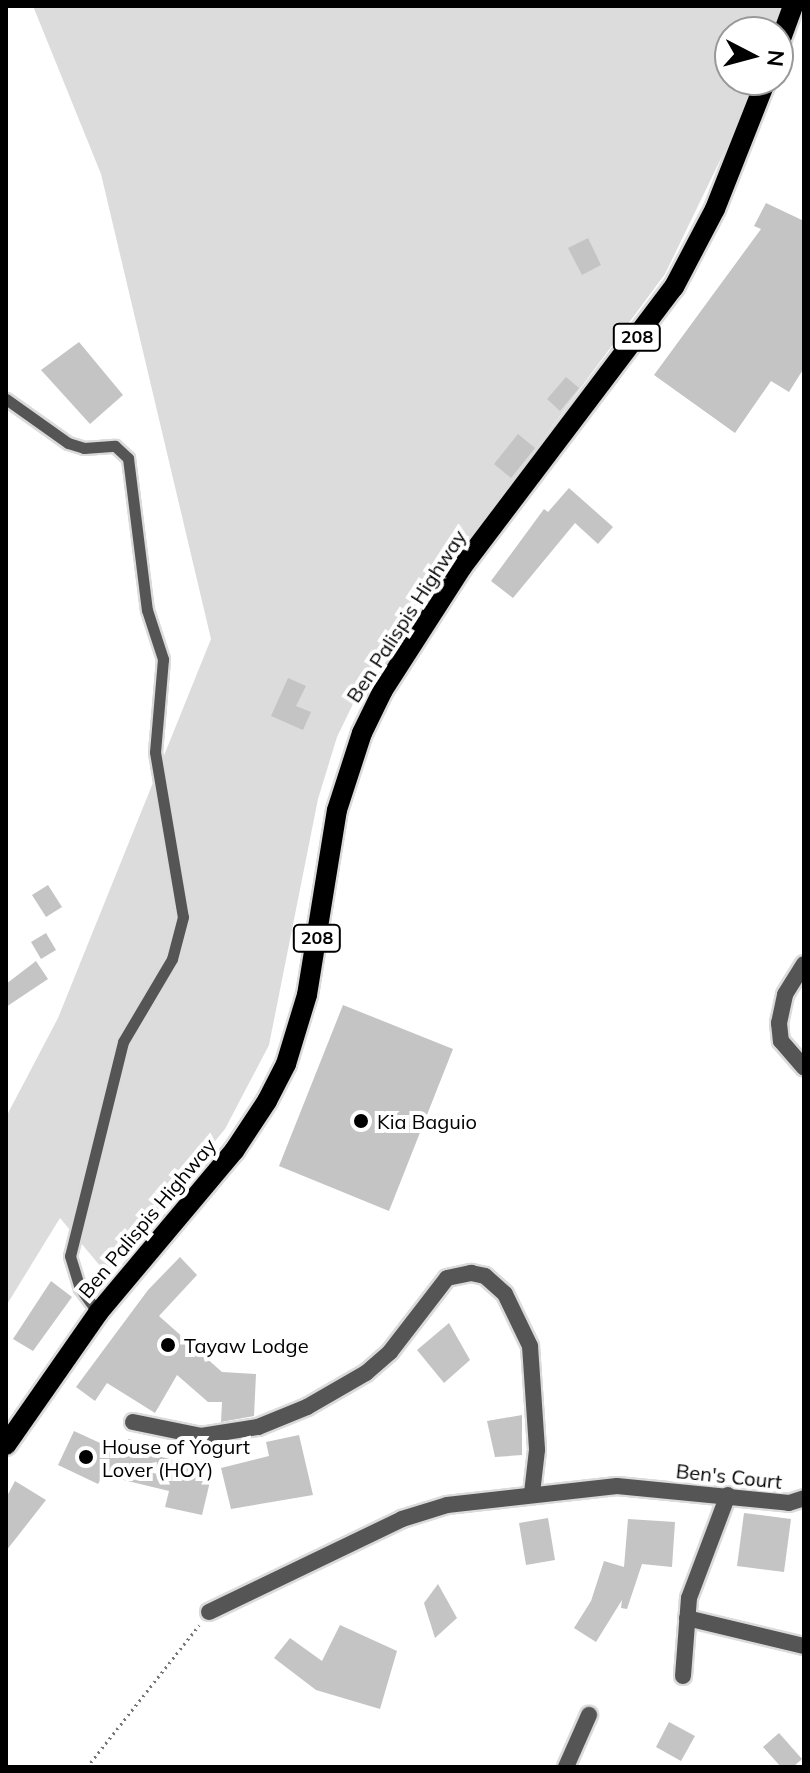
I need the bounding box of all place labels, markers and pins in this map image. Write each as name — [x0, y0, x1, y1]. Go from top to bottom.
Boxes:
place label: Kia Baguio — [377, 1109, 477, 1133]
marker: Kia Baguio — [352, 1112, 370, 1130]
place label: Tayaw Lodge — [184, 1333, 309, 1357]
marker: Tayaw Lodge — [159, 1336, 177, 1354]
place label: House of Yogurt Lover (HOY) — [102, 1434, 250, 1481]
marker: House of Yogurt Lover (HOY) — [77, 1448, 95, 1466]

